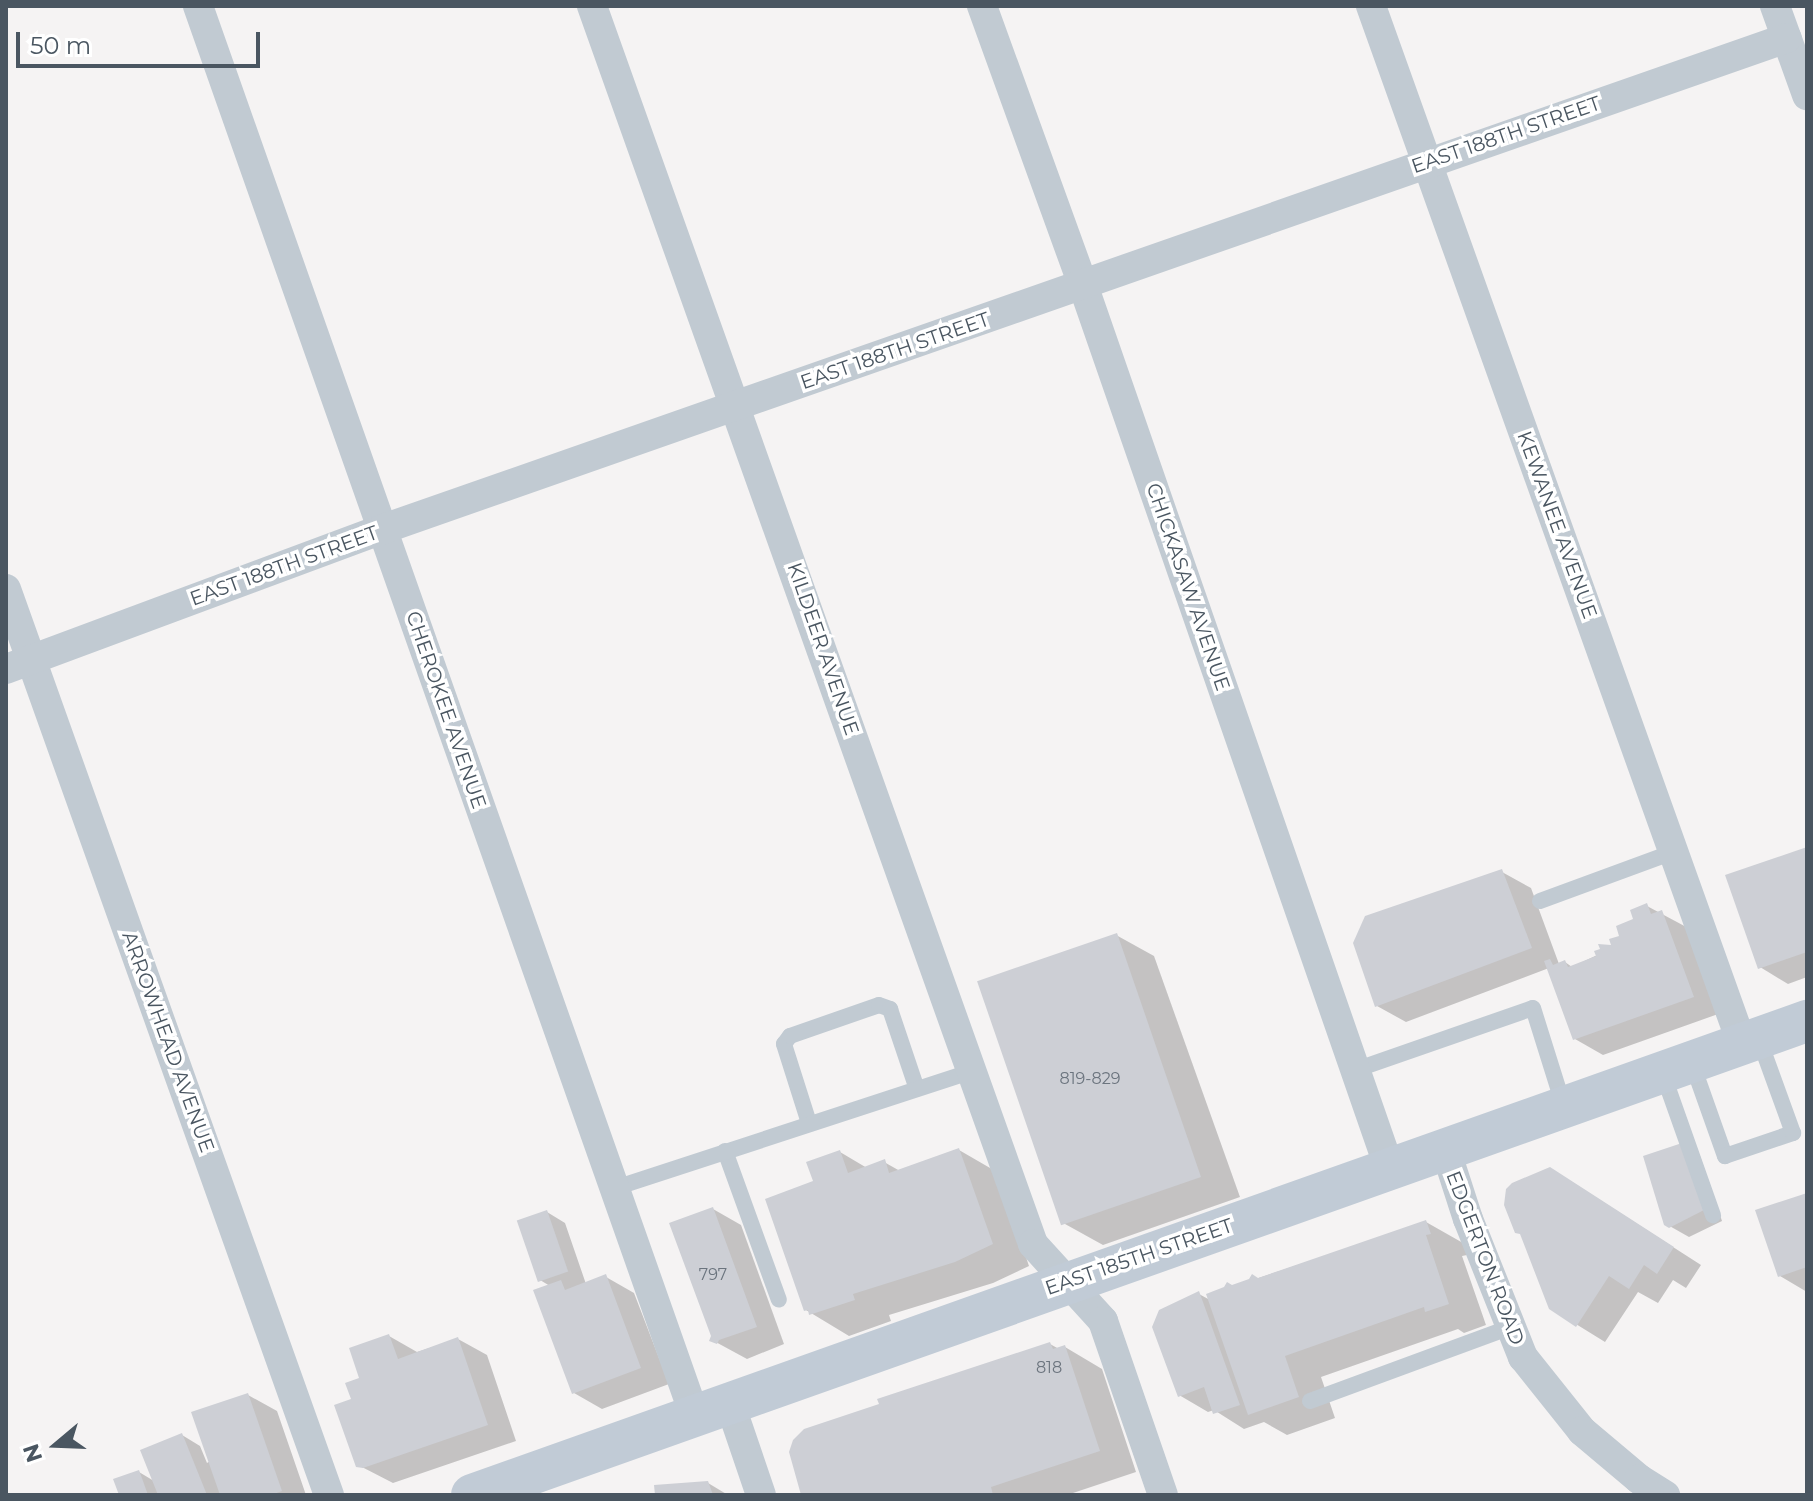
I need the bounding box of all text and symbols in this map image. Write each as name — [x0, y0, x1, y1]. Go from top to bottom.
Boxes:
scale bar — [20, 16, 264, 66]
text: 50 m — [30, 31, 91, 60]
street label: EAST 188TH STREET — [1408, 91, 1604, 179]
street label: EAST 188TH STREET — [797, 307, 993, 395]
street label: KEWANEE AVENUE — [1512, 428, 1602, 622]
street label: CHICKASAW AVENUE — [1141, 480, 1235, 694]
street label: EAST 188TH STREET — [187, 521, 381, 611]
street label: KILDEER AVENUE — [782, 559, 864, 739]
street label: CHEROKEE AVENUE — [401, 608, 491, 812]
street label: ARROWHEAD AVENUE — [117, 928, 219, 1156]
house number: 819-829 — [1059, 1069, 1121, 1089]
street label: EDGERTON ROAD — [1441, 1168, 1529, 1348]
street label: EAST 185TH STREET — [1042, 1214, 1236, 1300]
house number: 797 — [699, 1265, 727, 1285]
house number: 818 — [1036, 1358, 1062, 1378]
north arrow — [16, 1405, 96, 1485]
text: N — [17, 1440, 48, 1466]

